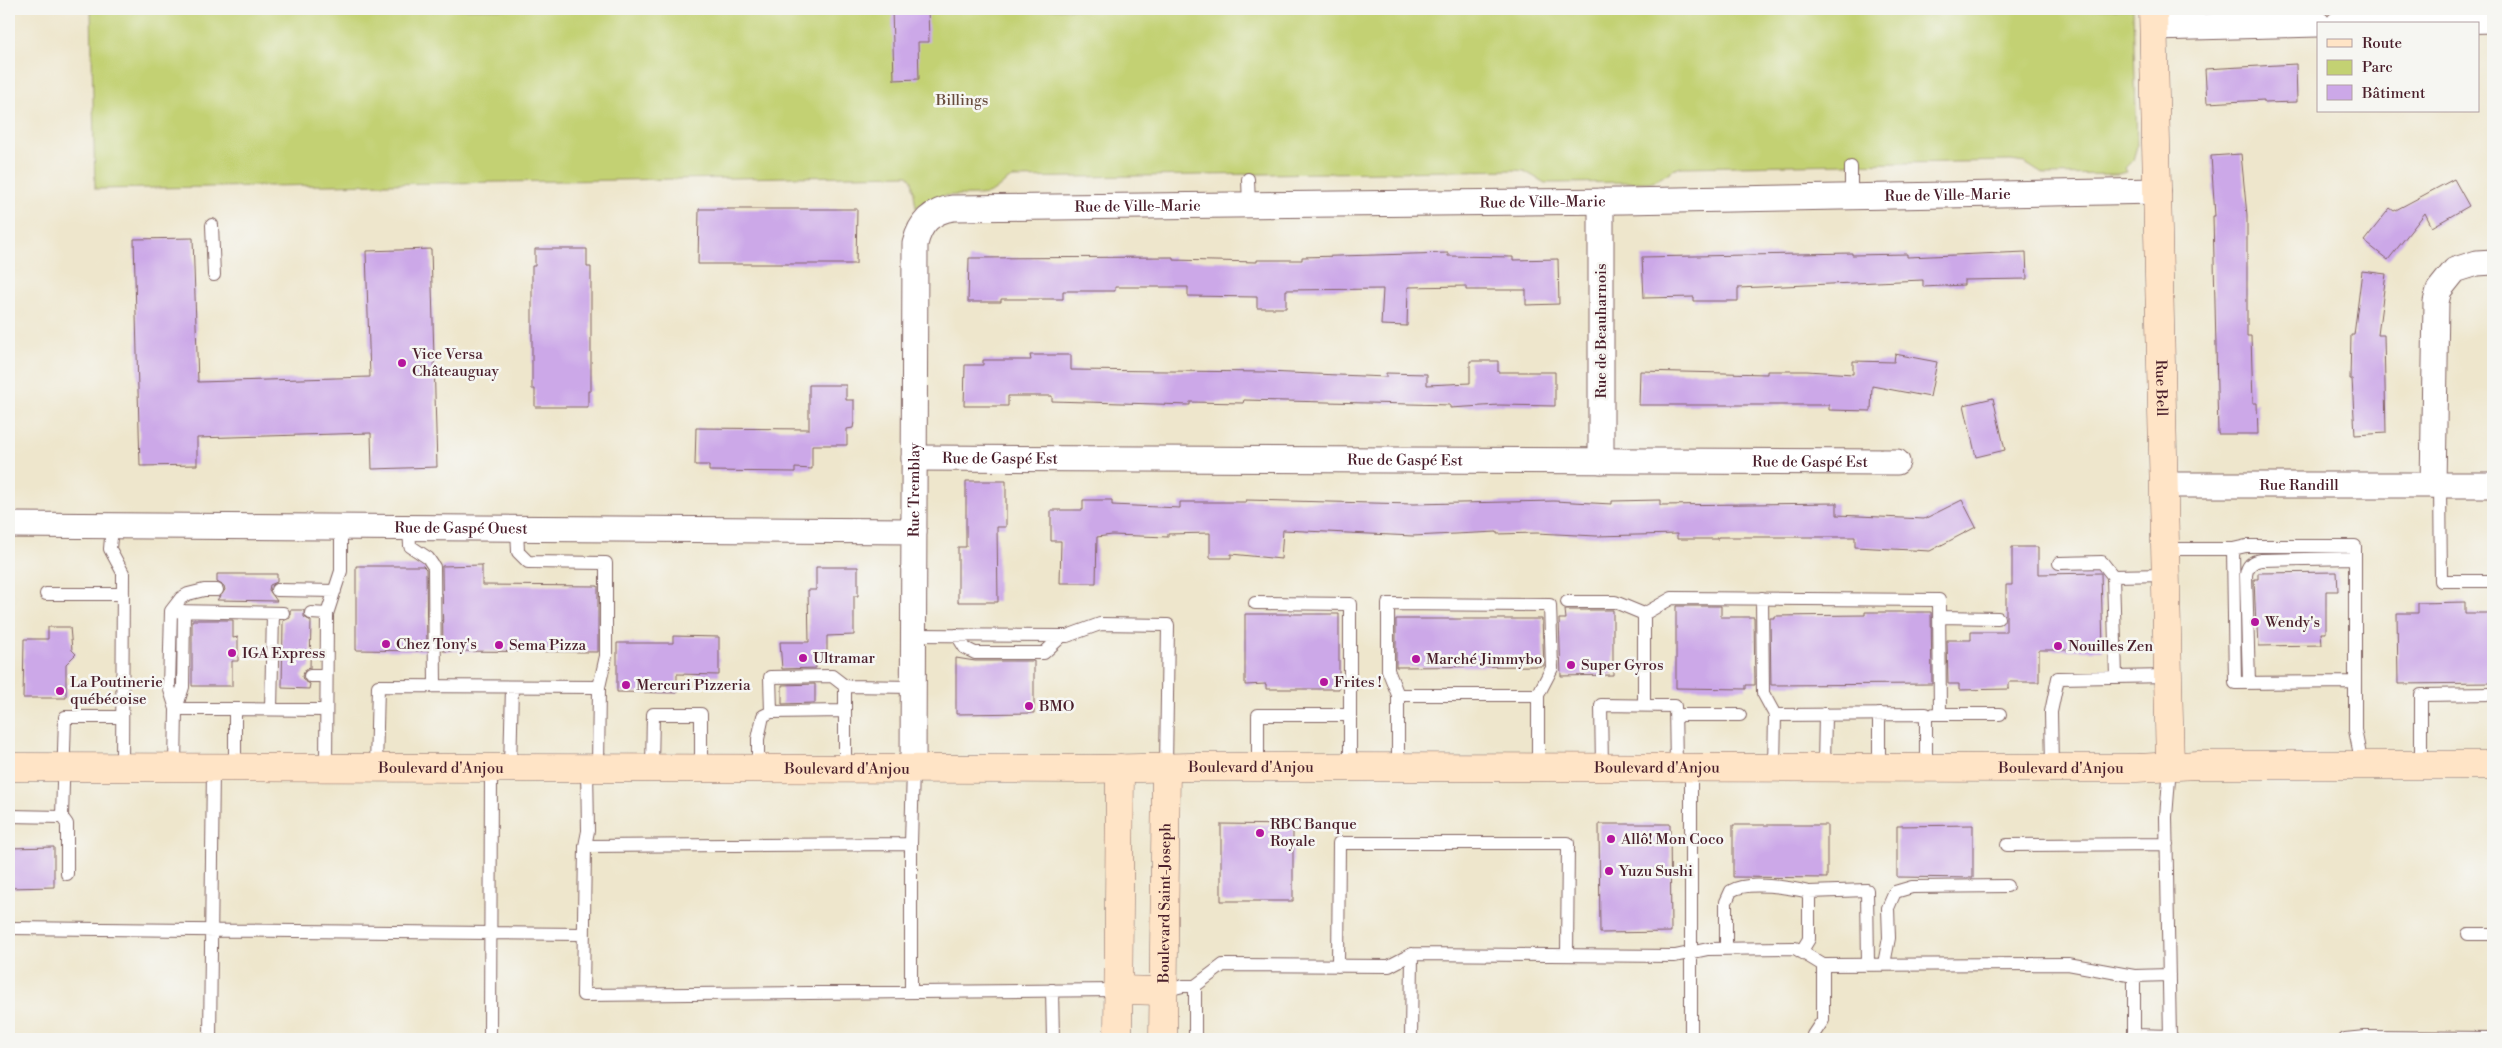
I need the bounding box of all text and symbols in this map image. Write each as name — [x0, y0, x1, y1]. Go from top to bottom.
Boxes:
legend — [2317, 22, 2480, 112]
text: Route — [2362, 34, 2402, 53]
text: Parc — [2362, 58, 2393, 77]
text: Bâtiment — [2361, 84, 2426, 103]
park label: Billings — [935, 91, 988, 110]
street label: Rue de Ville-Marie — [1884, 184, 2011, 206]
street label: Rue de Ville-Marie — [1479, 192, 1606, 212]
street label: Rue de Ville-Marie — [1074, 196, 1201, 216]
street label: Rue de Beauharnois — [1592, 263, 1611, 399]
place label: Vice Versa Châteauguay — [411, 345, 500, 381]
marker: Vice Versa Châteauguay — [396, 357, 408, 369]
street label: Rue Bell — [2151, 359, 2172, 417]
street label: Rue Tremblay — [904, 442, 924, 537]
street label: Rue de Gaspé Est — [942, 449, 1059, 468]
street label: Rue de Gaspé Est — [1347, 450, 1464, 470]
street label: Rue de Gaspé Est — [1752, 452, 1869, 471]
street label: Rue Randill — [2259, 476, 2339, 495]
street label: Rue de Gaspé Ouest — [394, 518, 528, 538]
place label: Wendy's — [2264, 613, 2320, 632]
marker: Wendy's — [2249, 616, 2261, 628]
place label: Chez Tony's — [396, 635, 477, 654]
place label: Sema Pizza — [509, 636, 587, 655]
place label: Nouilles Zen — [2068, 637, 2153, 656]
marker: Chez Tony's — [380, 638, 392, 650]
marker: Sema Pizza — [493, 639, 505, 651]
marker: Nouilles Zen — [2052, 640, 2064, 652]
place label: IGA Express — [242, 644, 325, 663]
marker: IGA Express — [226, 647, 238, 659]
place label: Ultramar — [813, 649, 876, 668]
place label: Marché Jimmybo — [1426, 650, 1543, 669]
marker: Ultramar — [797, 652, 809, 664]
marker: Marché Jimmybo — [1410, 653, 1422, 665]
place label: Super Gyros — [1581, 656, 1664, 675]
marker: Super Gyros — [1565, 659, 1577, 671]
place label: La Poutinerie québécoise — [70, 673, 163, 709]
place label: Frites ! — [1334, 673, 1381, 692]
place label: Mercuri Pizzeria — [636, 676, 751, 695]
marker: Frites ! — [1318, 676, 1330, 688]
marker: Mercuri Pizzeria — [620, 679, 632, 691]
marker: La Poutinerie québécoise — [54, 685, 66, 697]
place label: BMO — [1038, 697, 1075, 716]
marker: BMO — [1023, 700, 1035, 712]
street label: Boulevard d'Anjou — [1187, 757, 1314, 777]
street label: Boulevard d'Anjou — [377, 758, 504, 777]
street label: Boulevard d'Anjou — [1593, 758, 1720, 777]
street label: Boulevard d'Anjou — [1997, 758, 2124, 777]
street label: Boulevard d'Anjou — [783, 759, 910, 778]
place label: RBC Banque Royale — [1270, 815, 1357, 851]
street label: Boulevard Saint-Joseph — [1154, 823, 1175, 984]
marker: RBC Banque Royale — [1254, 827, 1266, 839]
place label: Allô! Mon Coco — [1620, 830, 1724, 849]
marker: Allô! Mon Coco — [1605, 833, 1617, 845]
place label: Yuzu Sushi — [1618, 862, 1693, 881]
marker: Yuzu Sushi — [1603, 865, 1615, 877]

